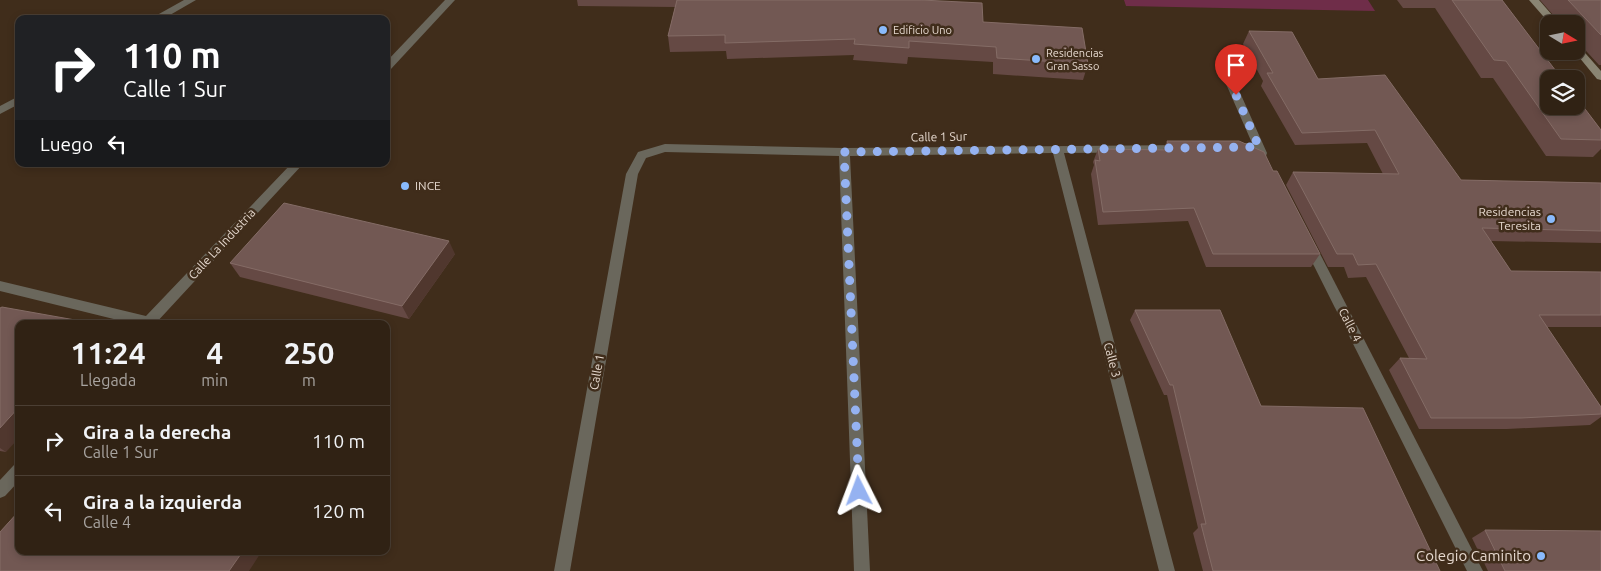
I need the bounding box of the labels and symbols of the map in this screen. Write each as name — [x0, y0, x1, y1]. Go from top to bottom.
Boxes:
north arrow — [1540, 15, 1585, 60]
marker: Edificio Uno — [877, 24, 889, 36]
place label: Edificio Uno — [893, 24, 952, 36]
pin — [1215, 44, 1257, 95]
place label: Residencias Gran Sasso — [1046, 47, 1104, 72]
marker: Residencias Gran Sasso — [1030, 53, 1042, 65]
street label: Calle 1 Sur — [911, 130, 968, 143]
place label: INCE — [415, 179, 441, 192]
marker: INCE — [399, 180, 411, 192]
place label: Residencias Teresita — [1478, 205, 1541, 232]
street label: Calle La Industria — [186, 206, 258, 282]
marker: Residencias Teresita — [1545, 213, 1557, 225]
street label: Calle 4 — [1336, 306, 1365, 344]
street label: Calle 3 — [1102, 341, 1123, 379]
street label: Calle 1 — [587, 353, 606, 391]
position arrow — [832, 464, 884, 516]
place label: Colegio Caminito — [1416, 547, 1531, 564]
marker: Colegio Caminito — [1535, 550, 1547, 562]

